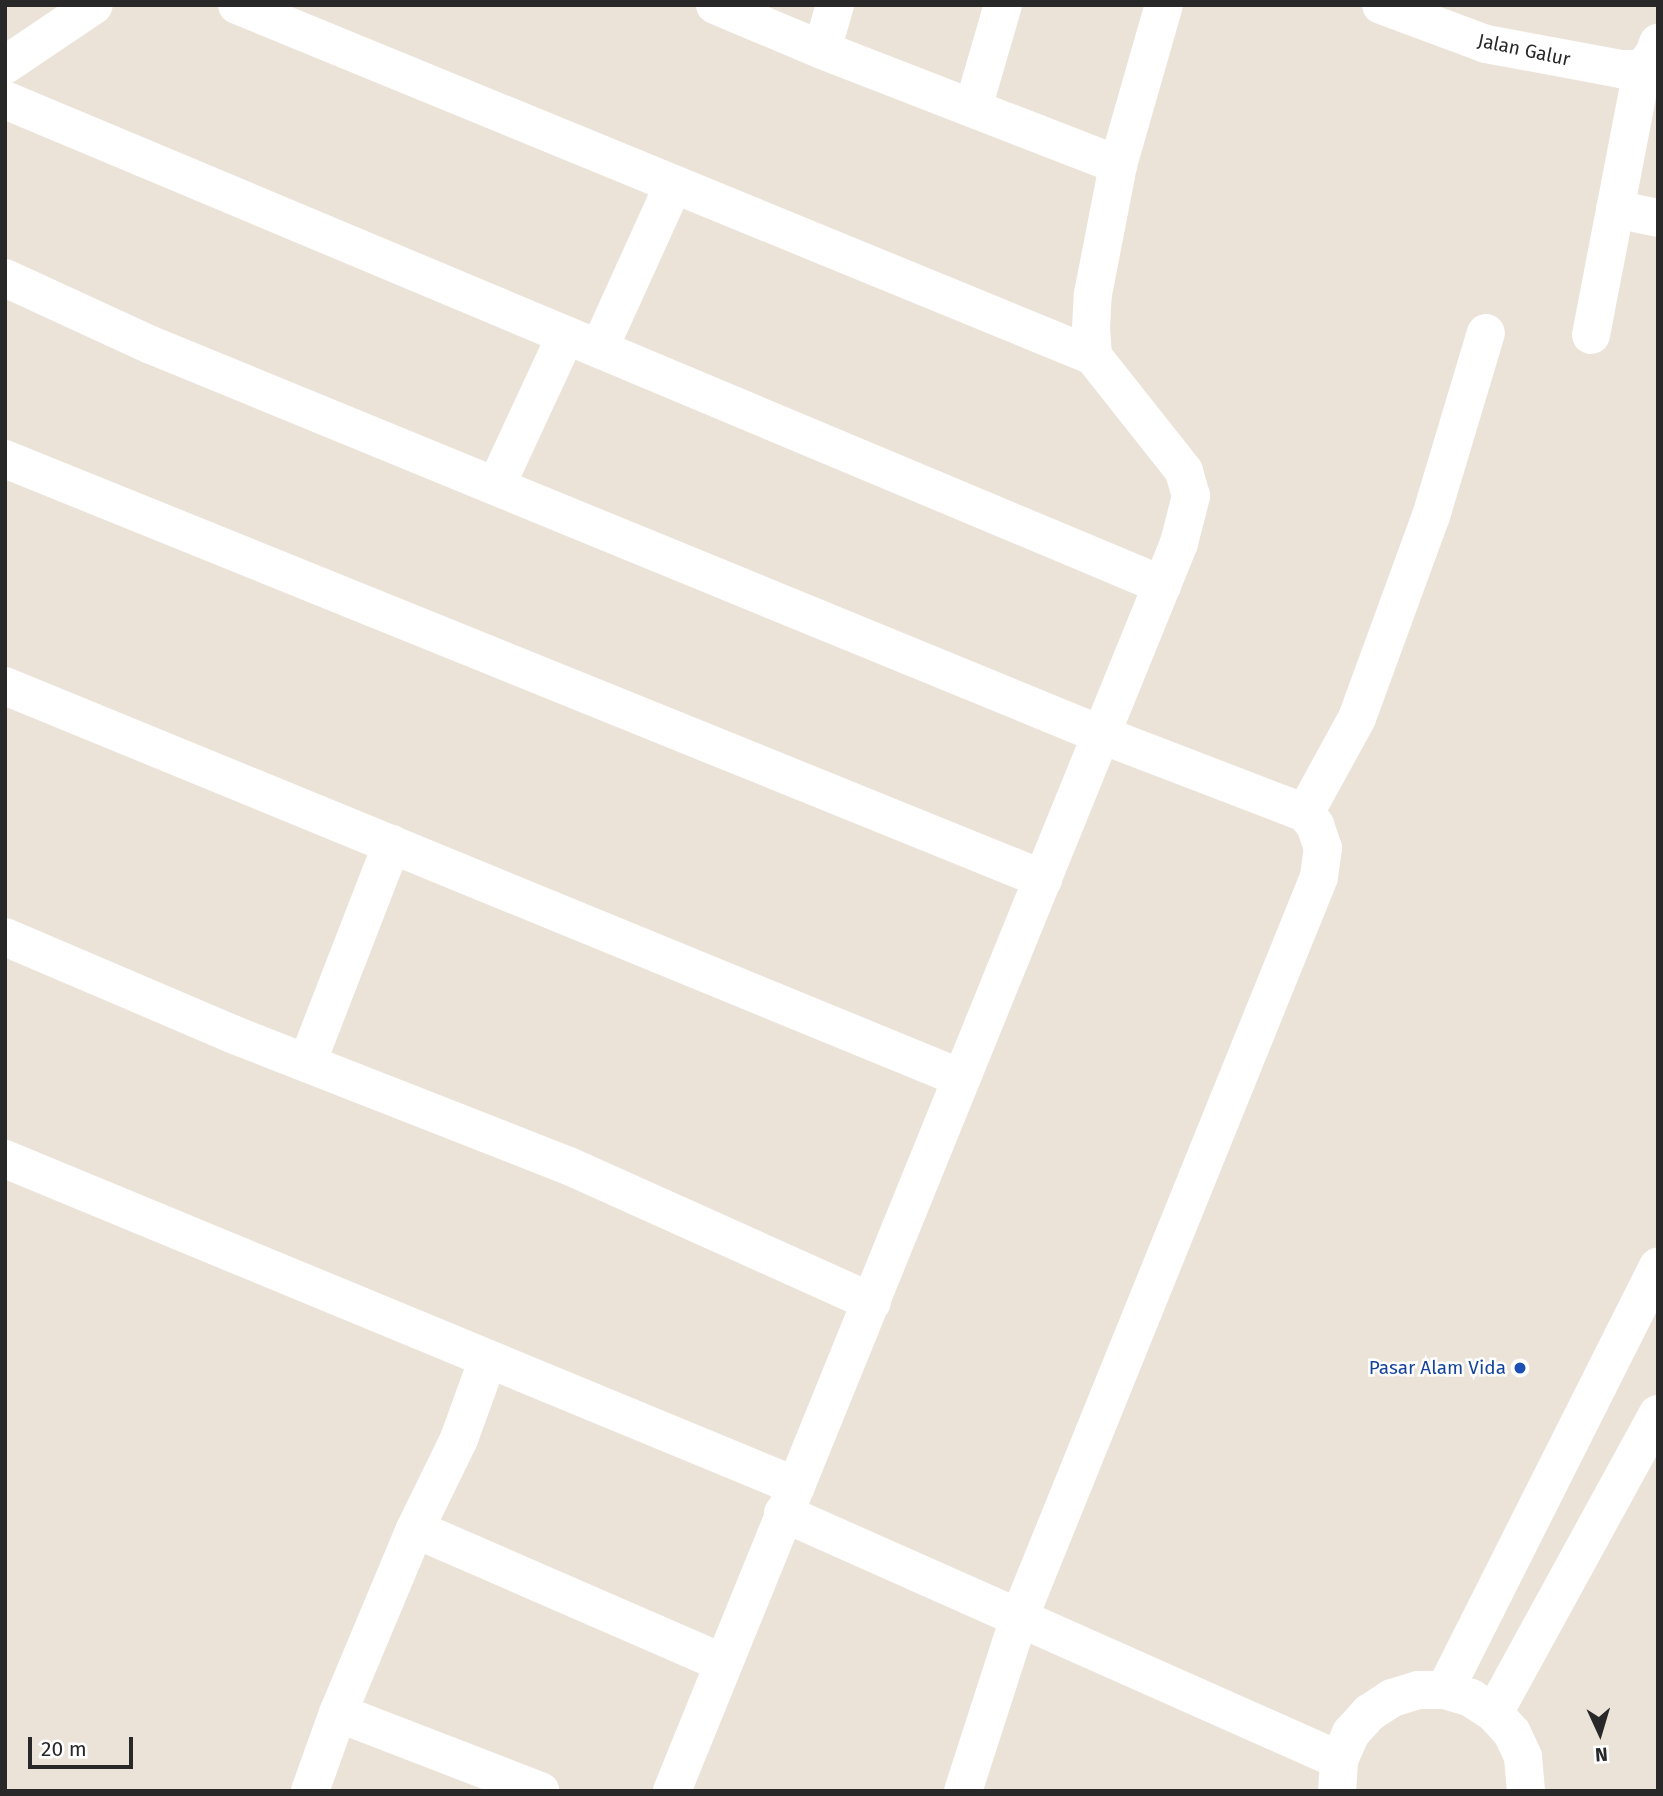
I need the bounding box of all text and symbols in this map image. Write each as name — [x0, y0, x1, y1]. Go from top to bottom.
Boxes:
street label: Jalan Galur — [1476, 29, 1572, 71]
place label: Pasar Alam Vida — [1369, 1357, 1506, 1379]
marker: Pasar Alam Vida — [1512, 1360, 1528, 1376]
north arrow — [1565, 1698, 1635, 1768]
scale bar — [32, 1722, 136, 1766]
text: 20 m — [41, 1736, 87, 1762]
text: N — [1594, 1743, 1609, 1766]

